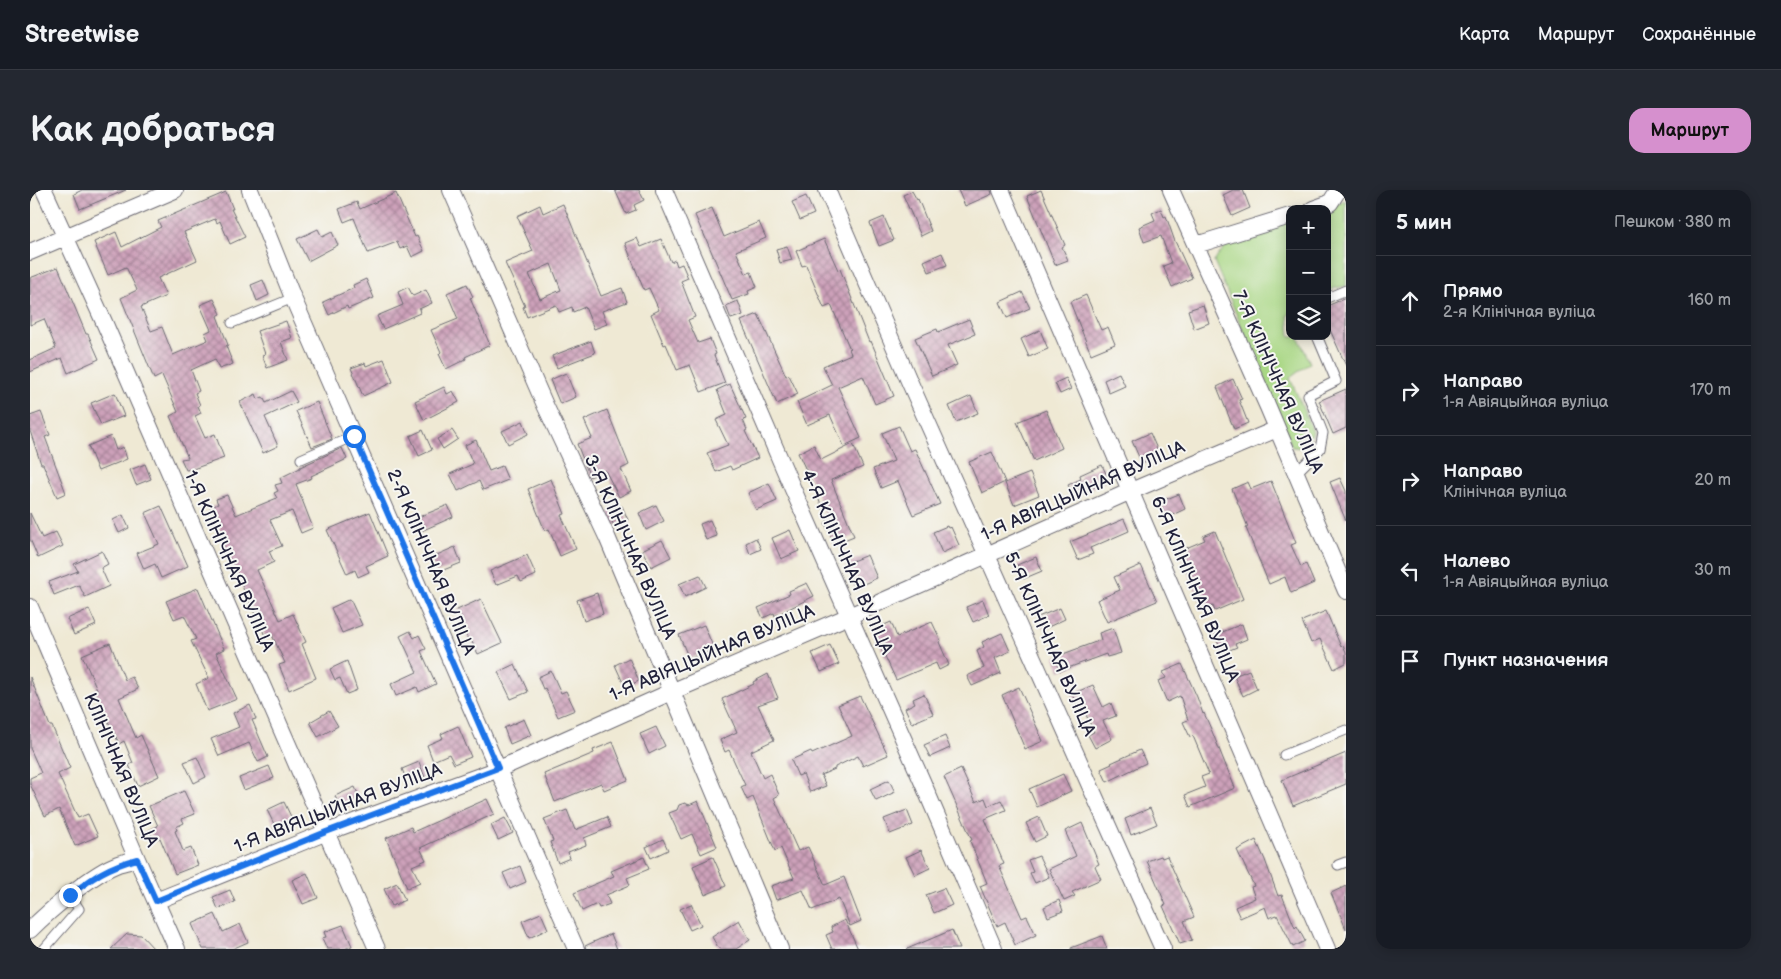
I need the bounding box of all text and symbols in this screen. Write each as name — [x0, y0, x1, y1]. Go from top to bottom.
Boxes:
text: Streetwise — [25, 20, 139, 49]
text: Карта — [1459, 24, 1510, 45]
text: Маршрут — [1538, 24, 1614, 45]
text: Сохранённые — [1642, 24, 1756, 45]
button: Маршрут — [1629, 108, 1751, 153]
text: Как добраться — [30, 109, 276, 152]
map controls — [1286, 205, 1331, 340]
button: + — [1286, 205, 1331, 250]
text: 5 мин — [1396, 210, 1452, 235]
text: Пешком · 380 m — [1614, 213, 1731, 232]
button: − — [1286, 250, 1331, 295]
text: Прямо — [1443, 280, 1503, 303]
street label: 7-Я КЛІНІЧНАЯ ВУЛІЦА — [1228, 287, 1328, 477]
icon: ahead — [1396, 287, 1424, 315]
text: 160 m — [1688, 291, 1731, 310]
button: layers — [1286, 295, 1331, 340]
text: 2-я Клінічная вуліца — [1443, 303, 1595, 322]
text: Направо — [1443, 370, 1523, 393]
icon: right — [1396, 377, 1424, 405]
text: 170 m — [1690, 381, 1731, 400]
text: 1-я Авіяцыйная вуліца — [1443, 393, 1609, 412]
route start — [343, 425, 366, 448]
street label: 1-Я АВІЯЦЫЙНАЯ ВУЛІЦА — [978, 437, 1188, 545]
street label: 3-Я КЛІНІЧНАЯ ВУЛІЦА — [580, 451, 680, 643]
text: Направо — [1443, 460, 1523, 483]
street label: 2-Я КЛІНІЧНАЯ ВУЛІЦА — [382, 466, 480, 658]
street label: 4-Я КЛІНІЧНАЯ ВУЛІЦА — [797, 466, 897, 658]
street label: 1-Я КЛІНІЧНАЯ ВУЛІЦА — [180, 467, 278, 655]
icon: right — [1396, 467, 1424, 495]
text: 20 m — [1695, 471, 1731, 490]
text: Клінічная вуліца — [1443, 483, 1567, 502]
street label: 6-Я КЛІНІЧНАЯ ВУЛІЦА — [1146, 493, 1244, 685]
street label: 5-Я КЛІНІЧНАЯ ВУЛІЦА — [1000, 549, 1100, 739]
text: Налево — [1443, 550, 1510, 573]
icon: left — [1396, 557, 1424, 585]
text: 30 m — [1694, 561, 1731, 580]
text: 1-я Авіяцыйная вуліца — [1443, 573, 1609, 592]
street label: 1-Я АВІЯЦЫЙНАЯ ВУЛІЦА — [606, 600, 818, 706]
icon: arrive — [1396, 647, 1424, 675]
text: Пункт назначения — [1443, 649, 1608, 672]
street label: КЛІНІЧНАЯ ВУЛІЦА — [79, 690, 163, 850]
street label: 1-Я АВІЯЦЫЙНАЯ ВУЛІЦА — [231, 759, 445, 857]
route end — [59, 884, 82, 907]

